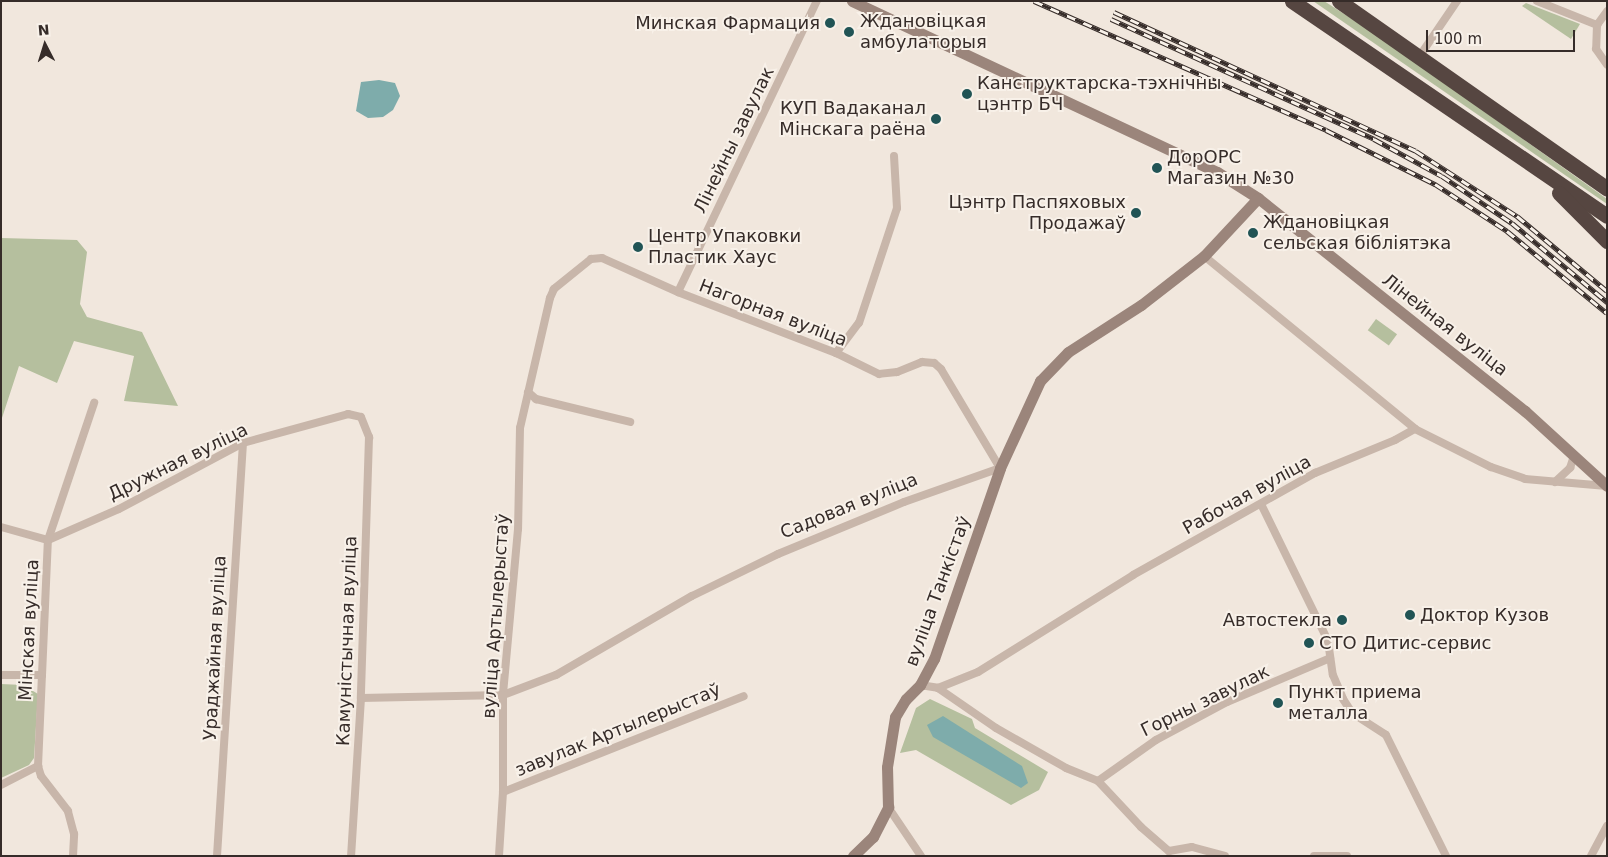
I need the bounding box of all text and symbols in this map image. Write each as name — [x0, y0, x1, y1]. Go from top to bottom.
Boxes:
place label: Ждановіцкая амбулаторыя — [860, 11, 987, 54]
place label: Минская Фармация — [635, 12, 820, 34]
marker: Минская Фармация — [824, 17, 836, 29]
north arrow — [20, 20, 70, 70]
scale bar — [1428, 20, 1577, 52]
text: N — [37, 22, 50, 39]
marker: Ждановіцкая амбулаторыя — [842, 25, 856, 39]
text: 100 m — [1434, 30, 1482, 48]
street label: Лінейны завулак — [689, 63, 779, 217]
place label: Канструктарска-тэхнічны цэнтр БЧ — [977, 73, 1222, 116]
marker: Канструктарска-тэхнічны цэнтр БЧ — [961, 88, 973, 100]
place label: КУП Вадаканал Мінскага раёна — [779, 98, 926, 140]
marker: КУП Вадаканал Мінскага раёна — [930, 113, 942, 125]
place label: ДорОРС Магазин №30 — [1167, 147, 1294, 190]
marker: ДорОРС Магазин №30 — [1151, 162, 1163, 174]
place label: Цэнтр Паспяховых Продажаў — [949, 192, 1126, 234]
marker: Цэнтр Паспяховых Продажаў — [1130, 207, 1142, 219]
place label: Ждановіцкая сельская бібліятэка — [1263, 212, 1451, 254]
place label: Центр Упаковки Пластик Хаус — [648, 226, 801, 268]
marker: Ждановіцкая сельская бібліятэка — [1247, 227, 1259, 239]
marker: Центр Упаковки Пластик Хаус — [632, 241, 644, 253]
street label: Лінейная вуліца — [1378, 269, 1512, 381]
street label: Нагорная вуліца — [696, 275, 850, 351]
street label: Дружная вуліца — [105, 419, 251, 505]
street label: Рабочая вуліца — [1179, 451, 1315, 539]
street label: Садовая вуліца — [777, 469, 921, 543]
street label: вуліца Артылерыстаў — [478, 513, 514, 719]
street label: вуліца Танкістаў — [901, 513, 975, 669]
street label: Камуністычная вуліца — [333, 535, 361, 747]
street label: Ураджайная вуліца — [199, 555, 231, 741]
street label: Мінская вуліца — [15, 559, 43, 701]
place label: Доктор Кузов — [1420, 604, 1549, 626]
place label: Автостекла — [1223, 609, 1332, 631]
marker: Доктор Кузов — [1404, 609, 1416, 621]
marker: Автостекла — [1336, 614, 1348, 626]
place label: СТО Дитис-сервис — [1319, 632, 1491, 654]
marker: СТО Дитис-сервис — [1303, 637, 1315, 649]
street label: Горны завулак — [1137, 661, 1273, 741]
street label: завулак Артылерыстаў — [512, 679, 724, 781]
place label: Пункт приема металла — [1288, 682, 1422, 724]
marker: Пункт приема металла — [1272, 697, 1284, 709]

